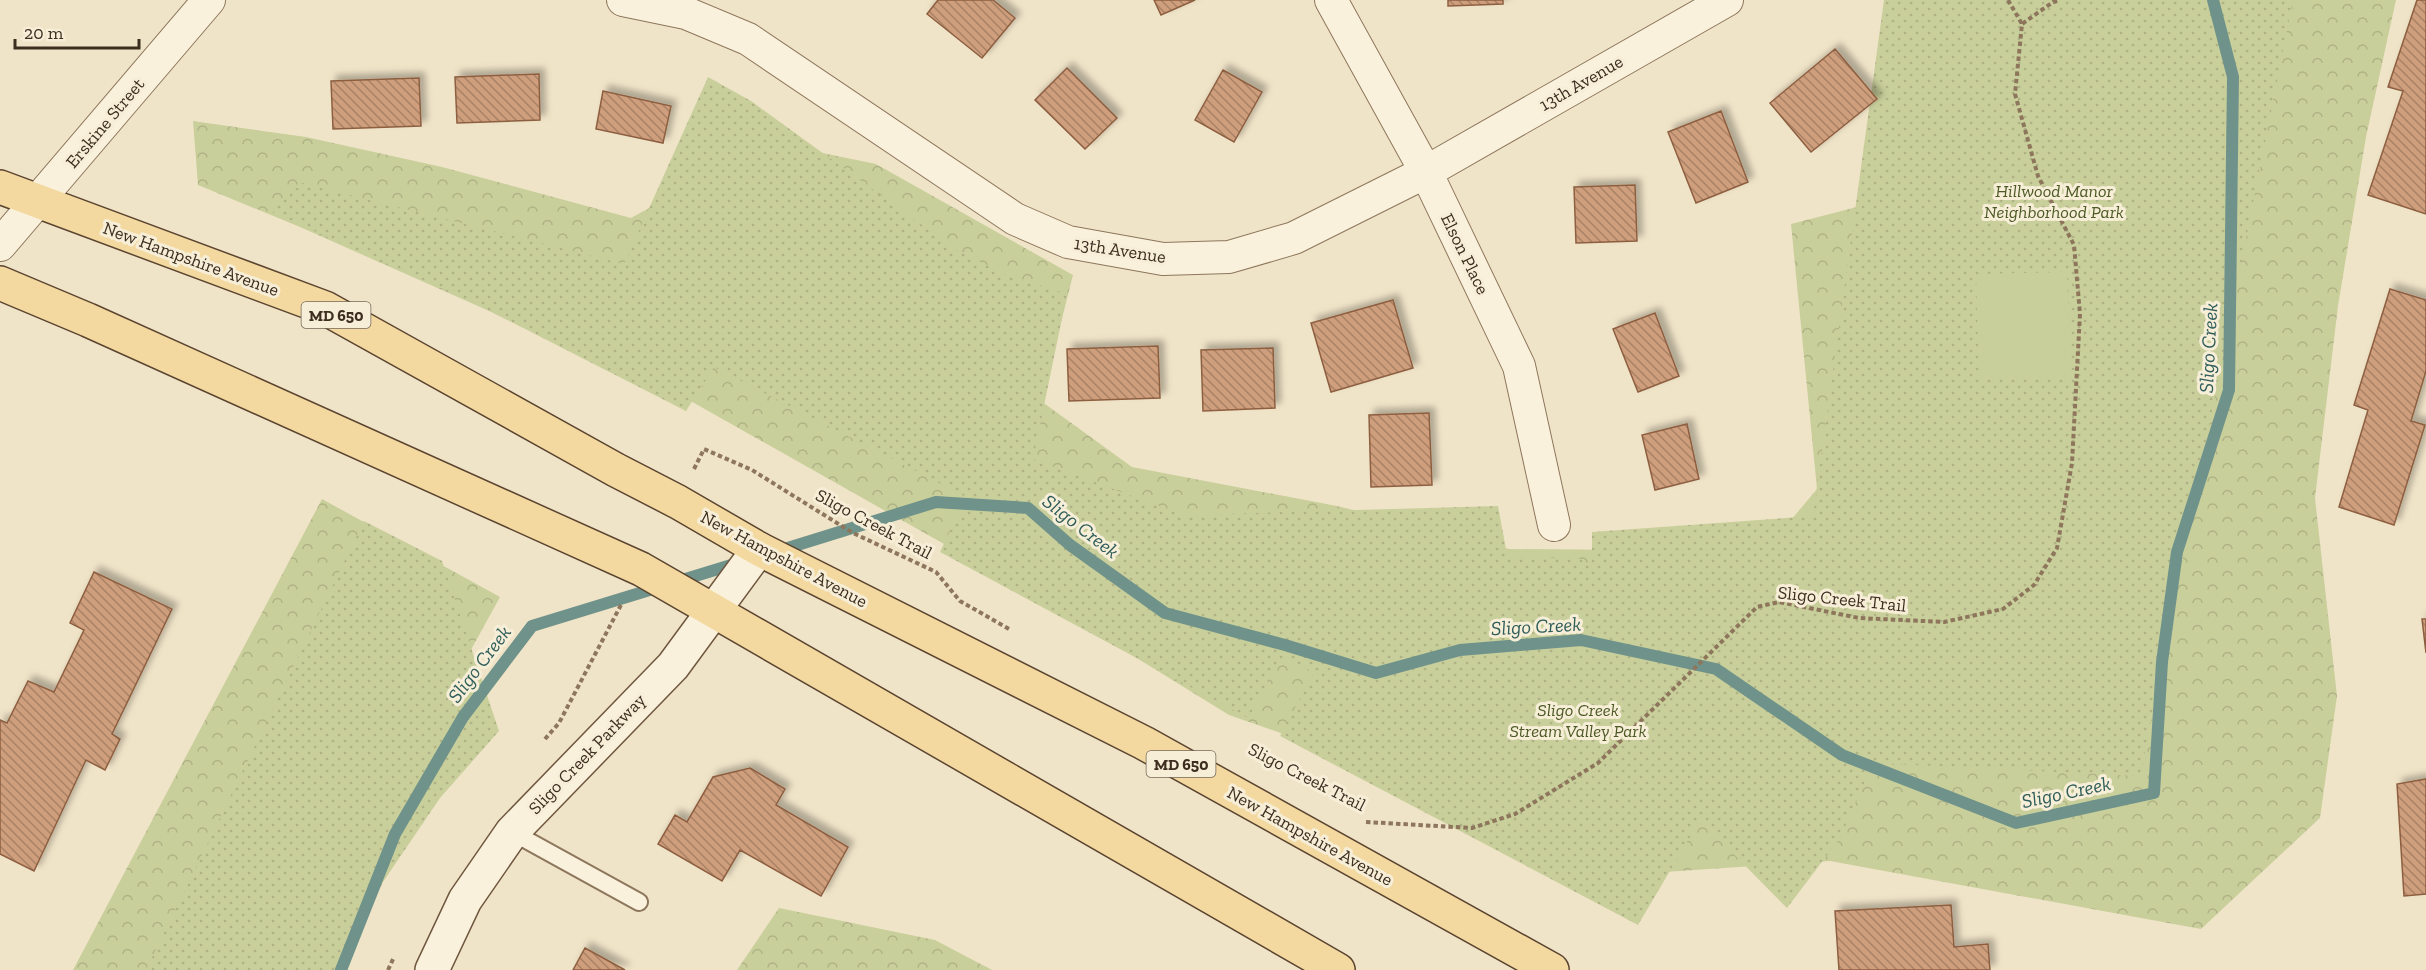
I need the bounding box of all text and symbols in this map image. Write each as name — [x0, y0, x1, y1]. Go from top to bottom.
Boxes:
scale bar — [15, 12, 140, 50]
text: 20 m — [24, 22, 64, 44]
street label: 13th Avenue — [1535, 50, 1627, 116]
street label: Erskine Street — [61, 73, 149, 172]
park label: Hillwood Manor Neighborhood Park — [1984, 180, 2124, 223]
street label: Elson Place — [1436, 210, 1494, 298]
street label: New Hampshire Avenue — [100, 217, 282, 301]
street label: 13th Avenue — [1072, 232, 1168, 268]
road number: MD 650 — [302, 302, 370, 328]
water label: Sligo Creek — [2194, 302, 2222, 394]
street label: Sligo Creek Trail — [812, 484, 936, 564]
water label: Sligo Creek — [1038, 489, 1124, 563]
street label: New Hampshire Avenue — [697, 506, 871, 612]
street label: Sligo Creek Trail — [1777, 581, 1907, 617]
water label: Sligo Creek — [1490, 612, 1582, 640]
water label: Sligo Creek — [442, 621, 516, 707]
street label: Sligo Creek Parkway — [524, 689, 651, 819]
park label: Sligo Creek Stream Valley Park — [1509, 699, 1647, 742]
street label: Sligo Creek Trail — [1245, 738, 1370, 816]
road number: MD 650 — [1146, 751, 1216, 777]
water label: Sligo Creek — [2019, 771, 2113, 813]
street label: New Hampshire Avenue — [1223, 781, 1397, 891]

